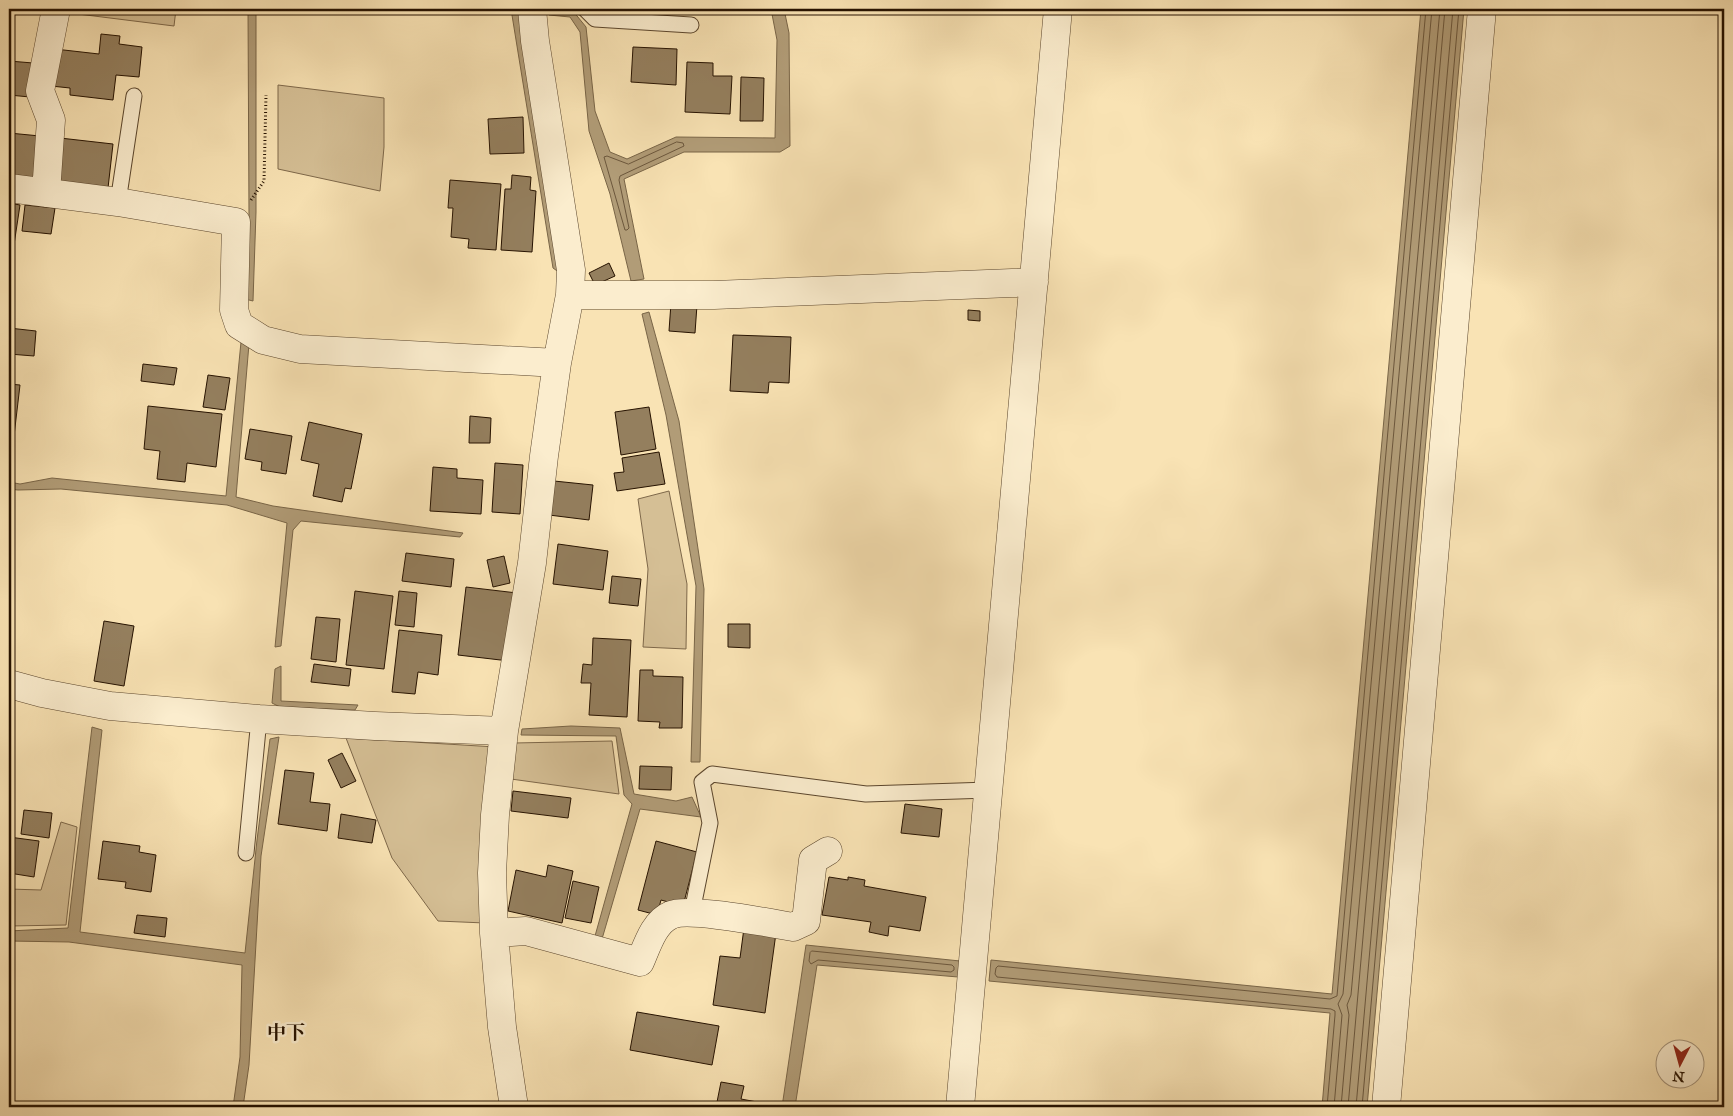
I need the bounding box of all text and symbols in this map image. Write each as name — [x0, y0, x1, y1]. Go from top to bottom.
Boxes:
district label: 中下 — [267, 1021, 305, 1044]
north arrow — [1656, 1038, 1706, 1088]
text: N — [1672, 1067, 1685, 1086]

